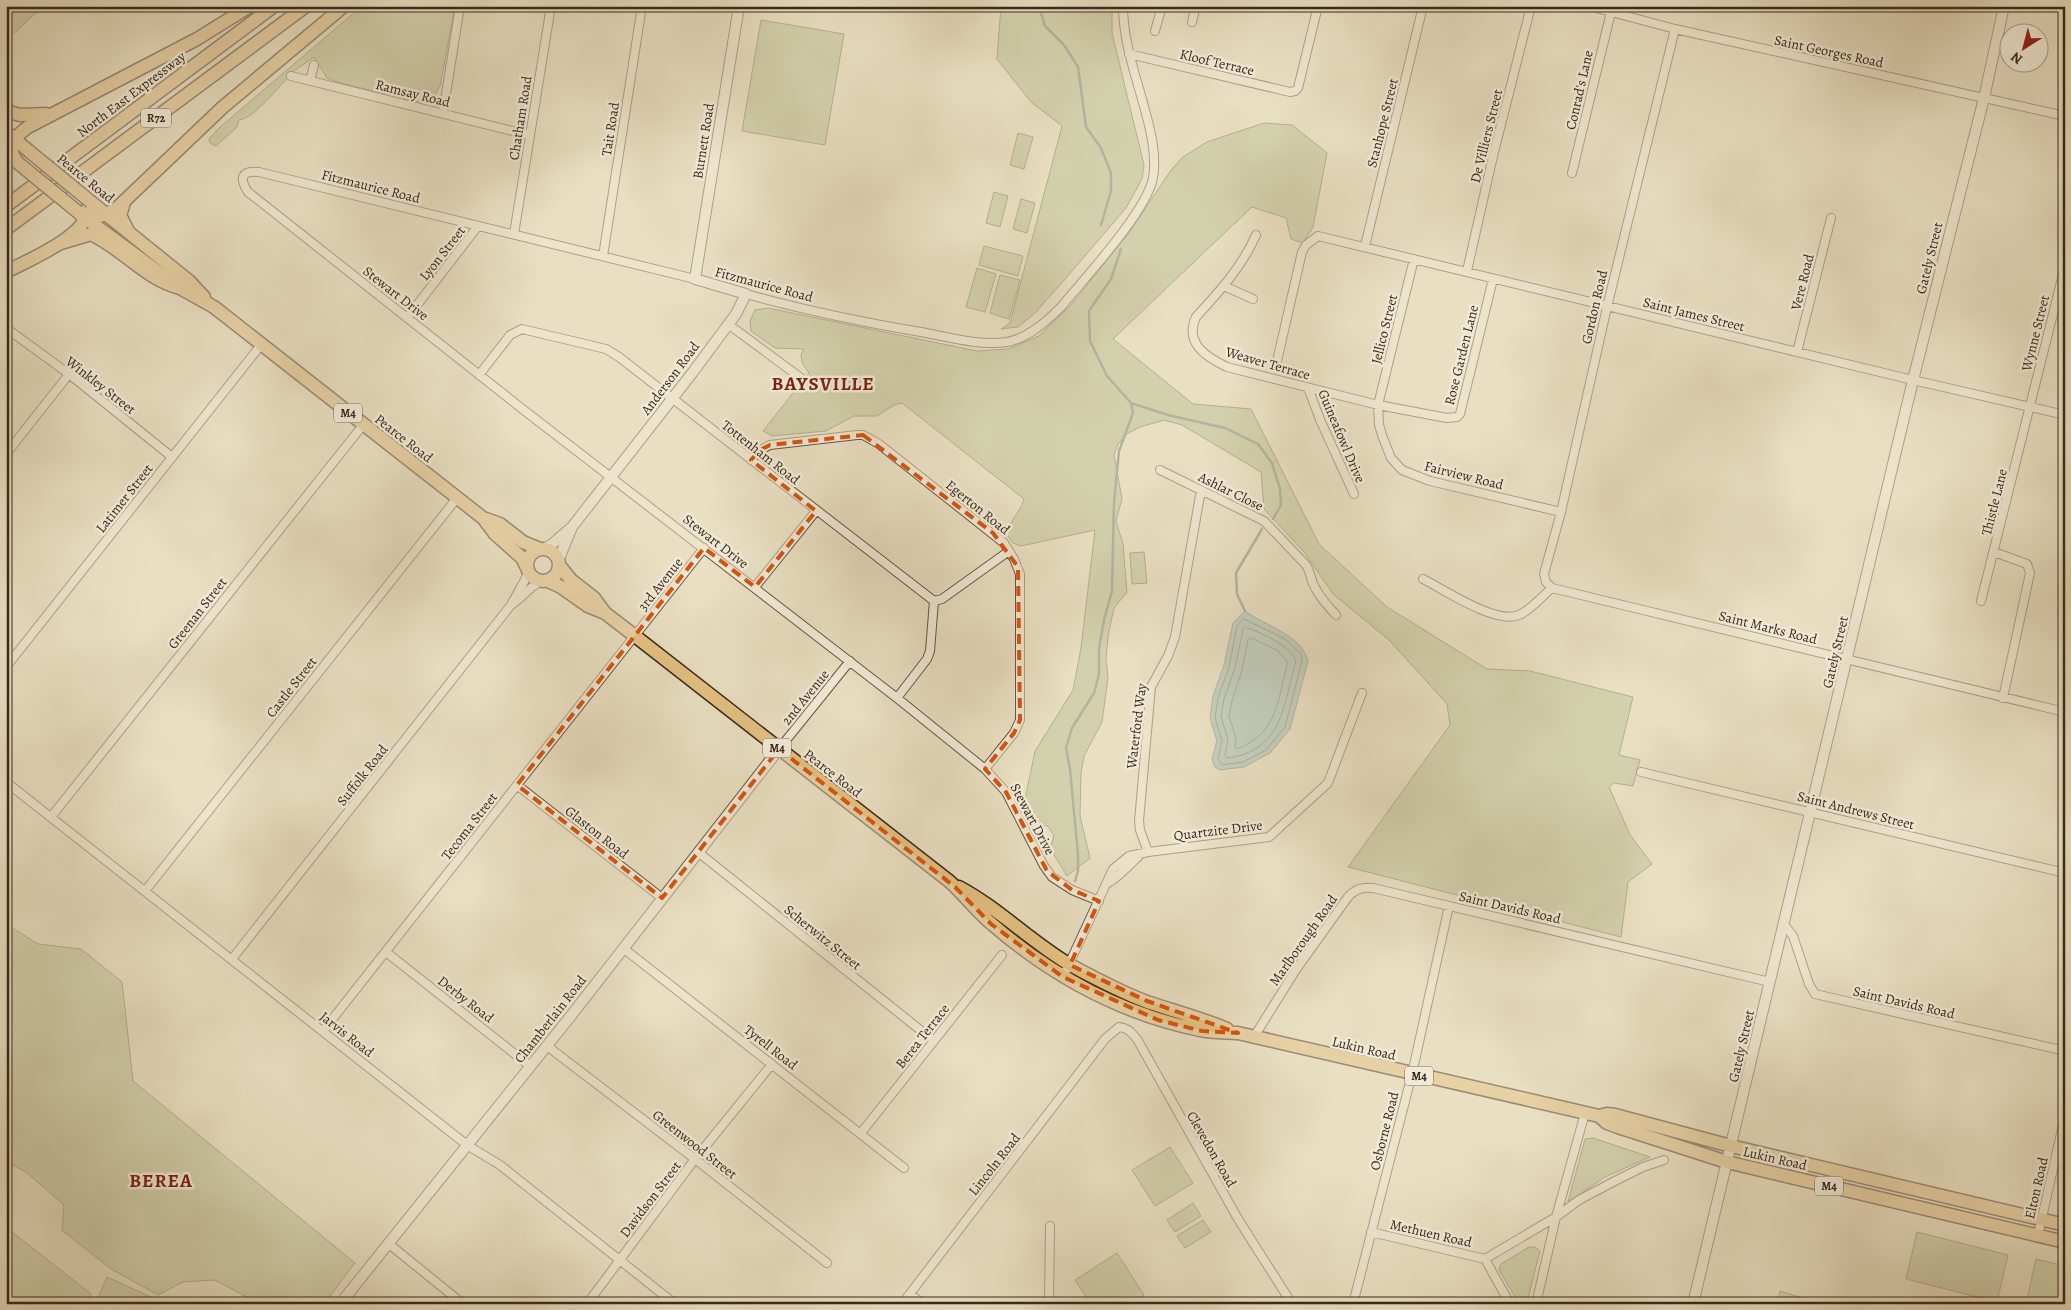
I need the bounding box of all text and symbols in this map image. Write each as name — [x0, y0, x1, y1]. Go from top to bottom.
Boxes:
north arrow — [1998, 22, 2048, 72]
street label: Saint Georges Road — [1773, 31, 1886, 72]
street label: Kloof Terrace — [1178, 45, 1256, 80]
street label: North East Expressway — [73, 47, 190, 142]
text: N — [2007, 47, 2026, 69]
street label: Conrad's Lane — [1561, 49, 1598, 132]
street label: Chatham Road — [504, 74, 537, 162]
street label: Ramsay Road — [373, 75, 453, 112]
street label: Stanhope Street — [1362, 76, 1403, 170]
street label: De Villiers Street — [1466, 87, 1507, 185]
street label: Tait Road — [597, 100, 624, 157]
street label: Burnett Road — [688, 101, 719, 180]
road number: R72 — [141, 109, 171, 128]
street label: Pearce Road — [53, 149, 119, 208]
street label: Fitzmaurice Road — [320, 165, 423, 208]
street label: Gately Street — [1911, 220, 1948, 296]
street label: Lyon Street — [415, 222, 470, 285]
street label: Vere Road — [1786, 252, 1819, 313]
street label: Stewart Drive — [359, 262, 433, 325]
street label: Fitzmaurice Road — [713, 262, 816, 307]
street label: Gordon Road — [1577, 268, 1612, 346]
street label: Jellico Street — [1367, 292, 1402, 366]
street label: Saint James Street — [1641, 293, 1747, 336]
street label: Wynne Street — [2017, 293, 2054, 374]
street label: Rose Garden Lane — [1440, 303, 1483, 407]
street label: Anderson Road — [636, 337, 704, 420]
street label: Weaver Terrace — [1222, 342, 1312, 385]
street label: Winkley Street — [61, 351, 140, 419]
district label: BAYSVILLE — [771, 371, 875, 397]
street label: Guineafowl Drive — [1313, 387, 1370, 486]
road number: M4 — [334, 403, 362, 422]
street label: Pearce Road — [371, 410, 437, 467]
street label: Tottenham Road — [718, 416, 804, 489]
street label: Fairview Road — [1422, 456, 1506, 495]
street label: Latimer Street — [91, 460, 158, 537]
street label: Ashlar Close — [1194, 467, 1267, 515]
street label: Thistle Lane — [1977, 467, 2012, 537]
street label: Egerton Road — [942, 476, 1014, 539]
street label: Stewart Drive — [679, 510, 753, 573]
street label: 3rd Avenue — [634, 554, 687, 615]
street label: Greenan Street — [163, 573, 232, 653]
street label: Saint Marks Road — [1717, 606, 1820, 649]
street label: Gately Street — [1818, 614, 1853, 690]
street label: Castle Street — [262, 653, 321, 722]
street label: 2nd Avenue — [777, 666, 834, 729]
street label: Waterford Way — [1122, 681, 1151, 771]
road number: M4 — [763, 738, 791, 758]
street label: Suffolk Road — [332, 740, 393, 810]
street label: Pearce Road — [800, 745, 866, 802]
street label: Stewart Drive — [1006, 780, 1059, 858]
street label: Saint Andrews Street — [1795, 787, 1917, 834]
street label: Tecoma Street — [437, 788, 502, 864]
street label: Glaston Road — [561, 802, 633, 864]
street label: Quartzite Drive — [1173, 816, 1264, 845]
street label: Saint Davids Road — [1457, 887, 1563, 929]
street label: Marlborough Road — [1265, 891, 1342, 990]
street label: Scherwitz Street — [780, 900, 866, 975]
street label: Derby Road — [434, 971, 498, 1028]
street label: Chamberlain Road — [510, 971, 591, 1067]
street label: Saint Davids Road — [1851, 982, 1957, 1024]
street label: Berea Terrace — [891, 1000, 954, 1073]
street label: Jarvis Road — [316, 1007, 378, 1062]
street label: Gately Street — [1724, 1008, 1759, 1084]
street label: Tyrell Road — [740, 1020, 802, 1075]
street label: Lukin Road — [1330, 1032, 1398, 1065]
road number: M4 — [1405, 1066, 1433, 1086]
street label: Osborne Road — [1366, 1089, 1404, 1173]
street label: Greenwood Street — [648, 1105, 741, 1184]
street label: Clevedon Road — [1182, 1108, 1241, 1191]
street label: Lincoln Road — [964, 1129, 1025, 1199]
street label: Lukin Road — [1741, 1142, 1809, 1175]
street label: Elton Road — [2020, 1155, 2053, 1221]
street label: Davidson Street — [615, 1157, 686, 1241]
district label: BEREA — [129, 1168, 193, 1194]
road number: M4 — [1815, 1176, 1843, 1196]
street label: Methuen Road — [1388, 1215, 1474, 1252]

